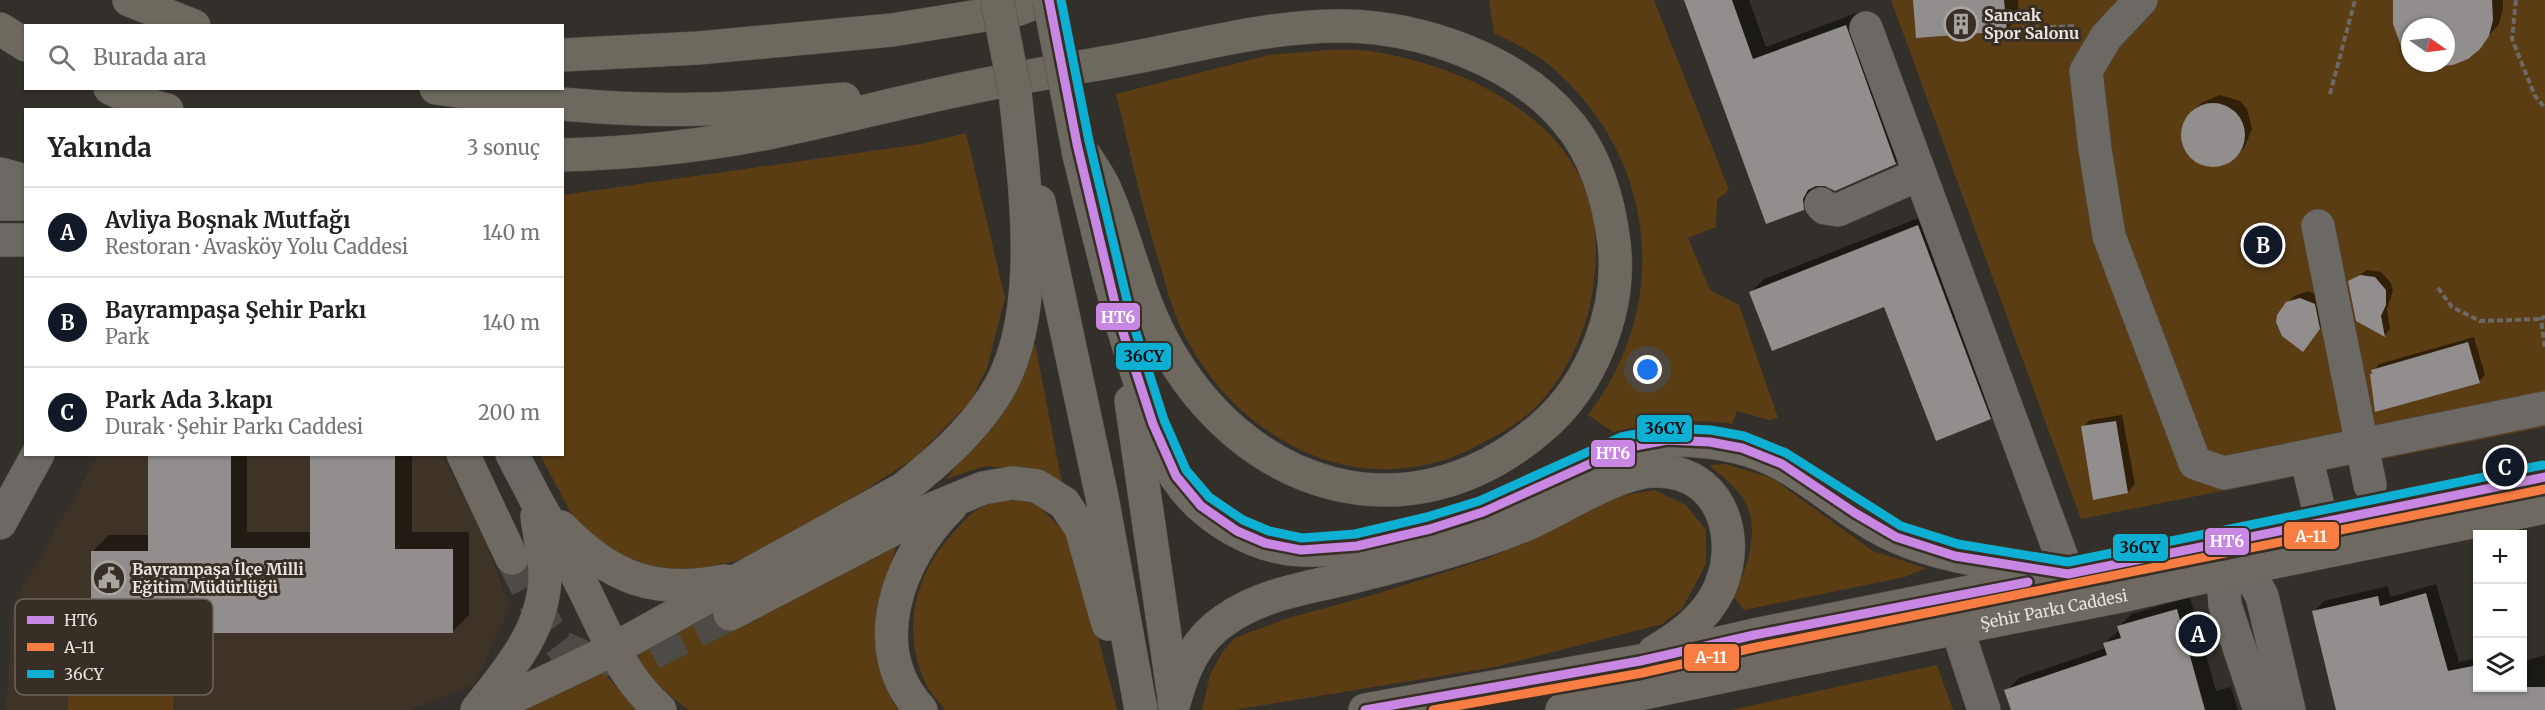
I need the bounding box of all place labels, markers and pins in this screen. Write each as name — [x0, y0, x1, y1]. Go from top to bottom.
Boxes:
place label: Sancak Spor Salonu — [1984, 5, 2079, 43]
building icon: Sancak Spor Salonu — [1943, 6, 1979, 42]
pin: B — [2244, 222, 2282, 268]
pin: C — [2486, 444, 2524, 490]
place label: Bayrampaşa İlçe Milli Eğitim Müdürlüğü — [132, 559, 304, 597]
public building icon: Bayrampaşa İlçe Milli Eğitim Müdürlüğü — [91, 560, 127, 596]
pin: A — [2178, 612, 2218, 656]

